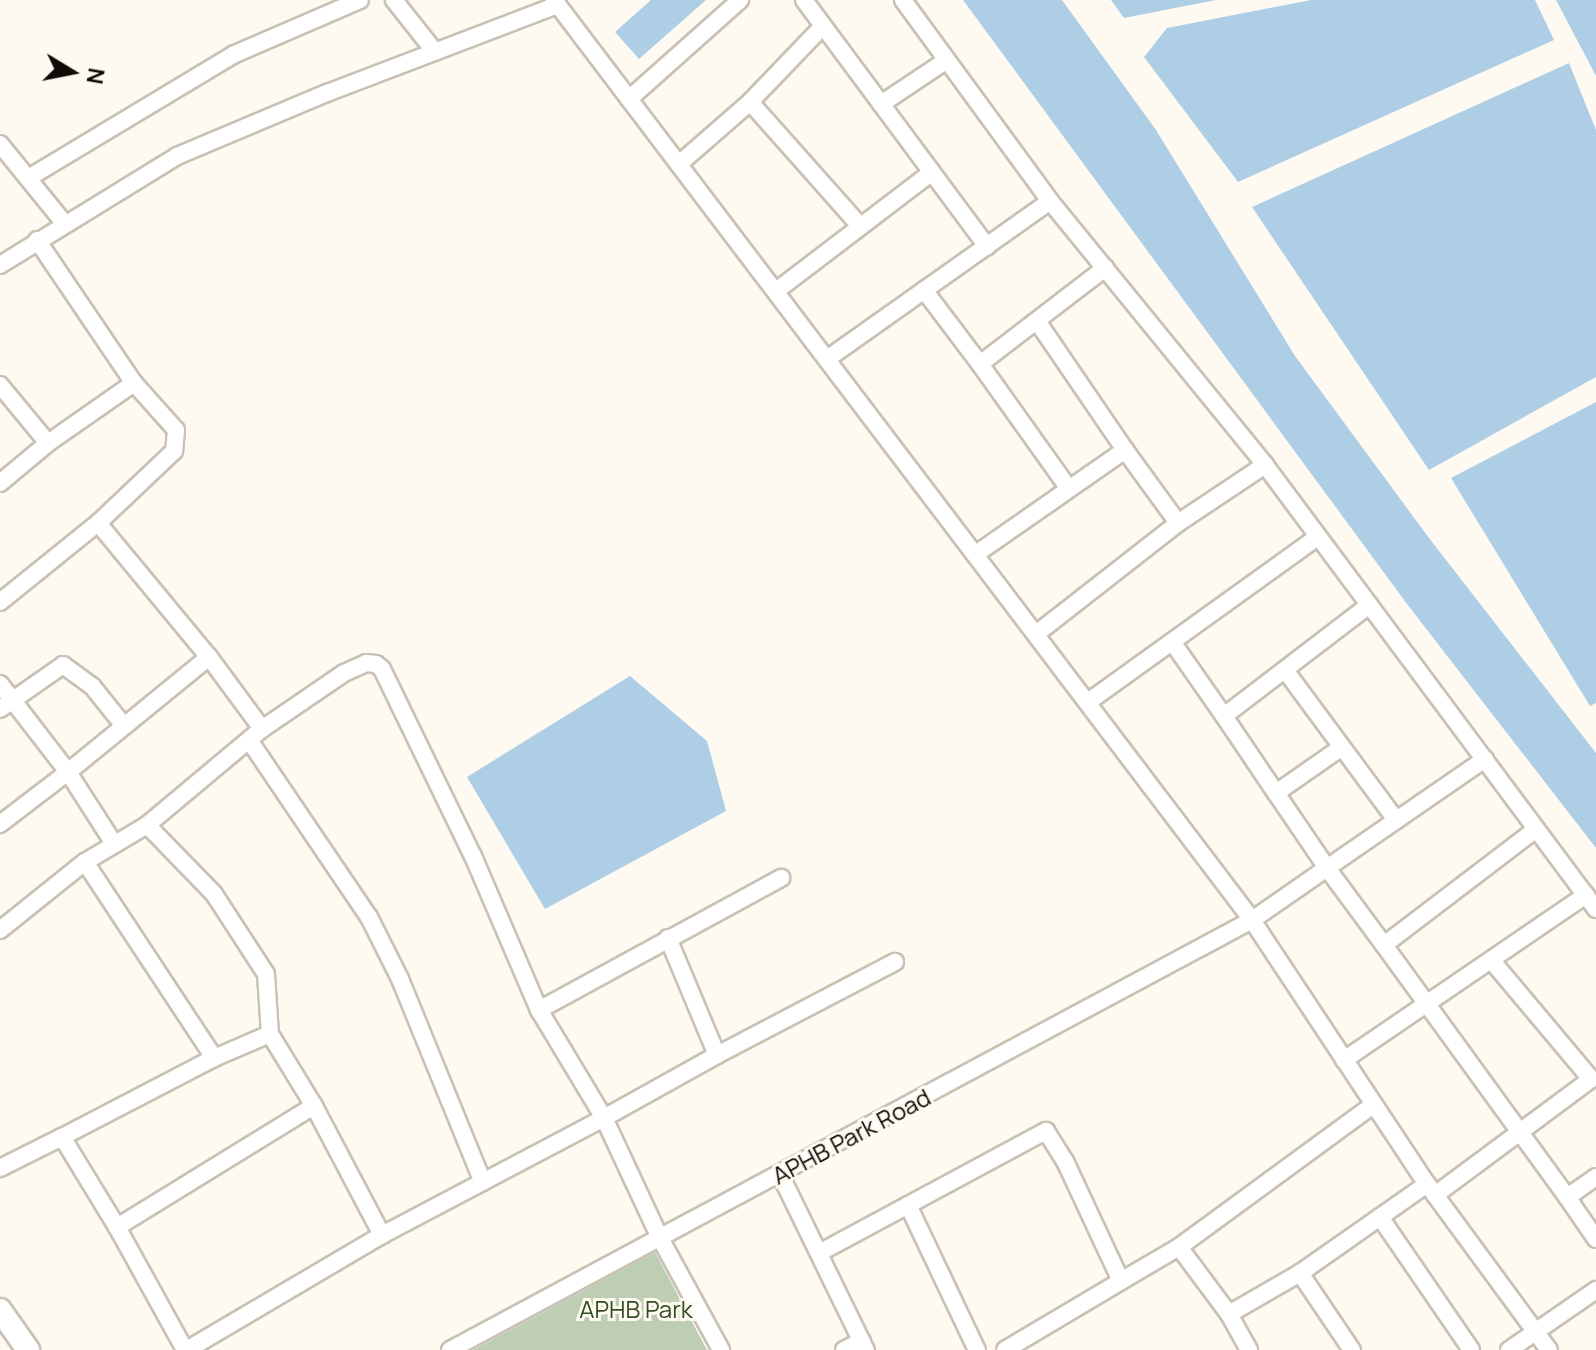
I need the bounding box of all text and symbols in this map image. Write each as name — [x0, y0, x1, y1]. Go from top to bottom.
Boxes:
north arrow — [32, 32, 112, 112]
text: N — [79, 66, 112, 87]
street label: APHB Park Road — [767, 1082, 935, 1190]
park label: APHB Park — [579, 1295, 693, 1323]

